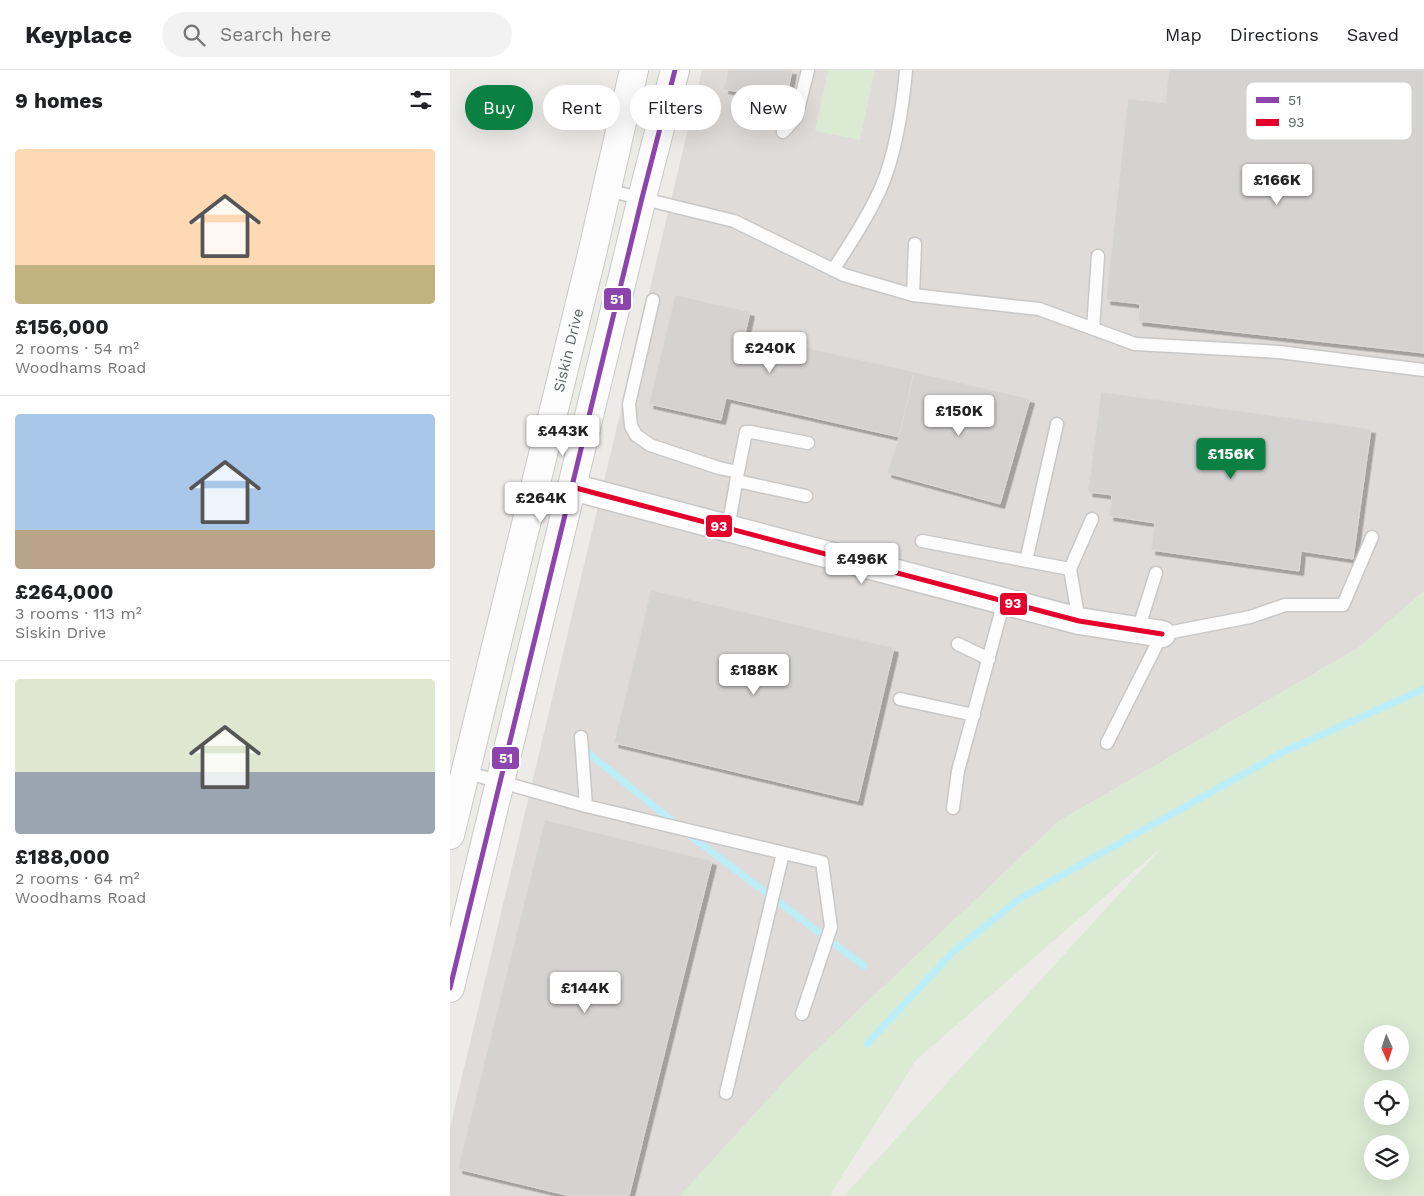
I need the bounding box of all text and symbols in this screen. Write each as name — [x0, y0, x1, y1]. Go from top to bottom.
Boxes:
search box — [162, 12, 512, 57]
text: Keyplace — [25, 21, 132, 49]
icon: search — [180, 21, 208, 49]
text: Search here — [220, 23, 331, 46]
text: Map — [1165, 24, 1202, 45]
text: Directions — [1230, 24, 1319, 45]
text: Saved — [1347, 24, 1399, 45]
legend — [1246, 82, 1412, 140]
chip: Buy — [465, 85, 533, 130]
chip: Rent — [543, 85, 620, 130]
chip: Filters — [630, 85, 721, 130]
chip: New — [731, 85, 805, 130]
icon: filters — [407, 86, 435, 114]
text: 9 homes — [15, 88, 103, 113]
text: 51 — [1288, 92, 1302, 108]
text: 93 — [1288, 114, 1305, 130]
pin: £166K — [1242, 164, 1312, 206]
text: £166K — [1253, 170, 1301, 189]
icon: home — [180, 181, 270, 271]
line badge: 51 — [603, 287, 632, 311]
text: 51 — [610, 291, 624, 307]
street label: Siskin Drive — [550, 306, 587, 394]
text: £156,000 — [15, 314, 109, 339]
pin: £240K — [735, 332, 805, 374]
text: £240K — [744, 338, 796, 357]
text: 2 rooms · 54 m² — [15, 339, 139, 358]
text: Woodhams Road — [15, 358, 146, 377]
pin: £150K — [924, 394, 994, 437]
text: £150K — [935, 401, 983, 420]
pin: £443K — [528, 414, 598, 457]
text: £443K — [537, 421, 589, 440]
pin: £156K — [1196, 438, 1266, 480]
text: £156K — [1207, 444, 1255, 463]
icon: home — [180, 447, 270, 537]
pin: £264K — [506, 482, 576, 524]
text: £264K — [516, 488, 566, 507]
line badge: 93 — [705, 514, 733, 538]
text: 93 — [711, 518, 727, 534]
pin: £496K — [827, 542, 897, 585]
text: £496K — [836, 549, 888, 568]
text: £264,000 — [15, 579, 113, 604]
line badge: 93 — [999, 592, 1028, 616]
text: 93 — [1005, 595, 1021, 611]
text: 3 rooms · 113 m² — [15, 604, 142, 623]
text: Siskin Drive — [15, 623, 106, 642]
pin: £188K — [719, 654, 789, 696]
text: £188K — [730, 660, 778, 679]
icon: home — [180, 712, 270, 802]
line badge: 51 — [491, 746, 520, 770]
text: 51 — [499, 750, 513, 766]
text: £188,000 — [15, 844, 110, 869]
text: 2 rooms · 64 m² — [15, 869, 140, 888]
text: Woodhams Road — [15, 888, 146, 907]
pin: £144K — [550, 972, 620, 1014]
text: £144K — [561, 978, 609, 997]
north arrow — [1364, 1025, 1409, 1070]
map controls — [1364, 1025, 1409, 1180]
button: locate — [1364, 1080, 1409, 1125]
button: layers — [1364, 1135, 1409, 1180]

